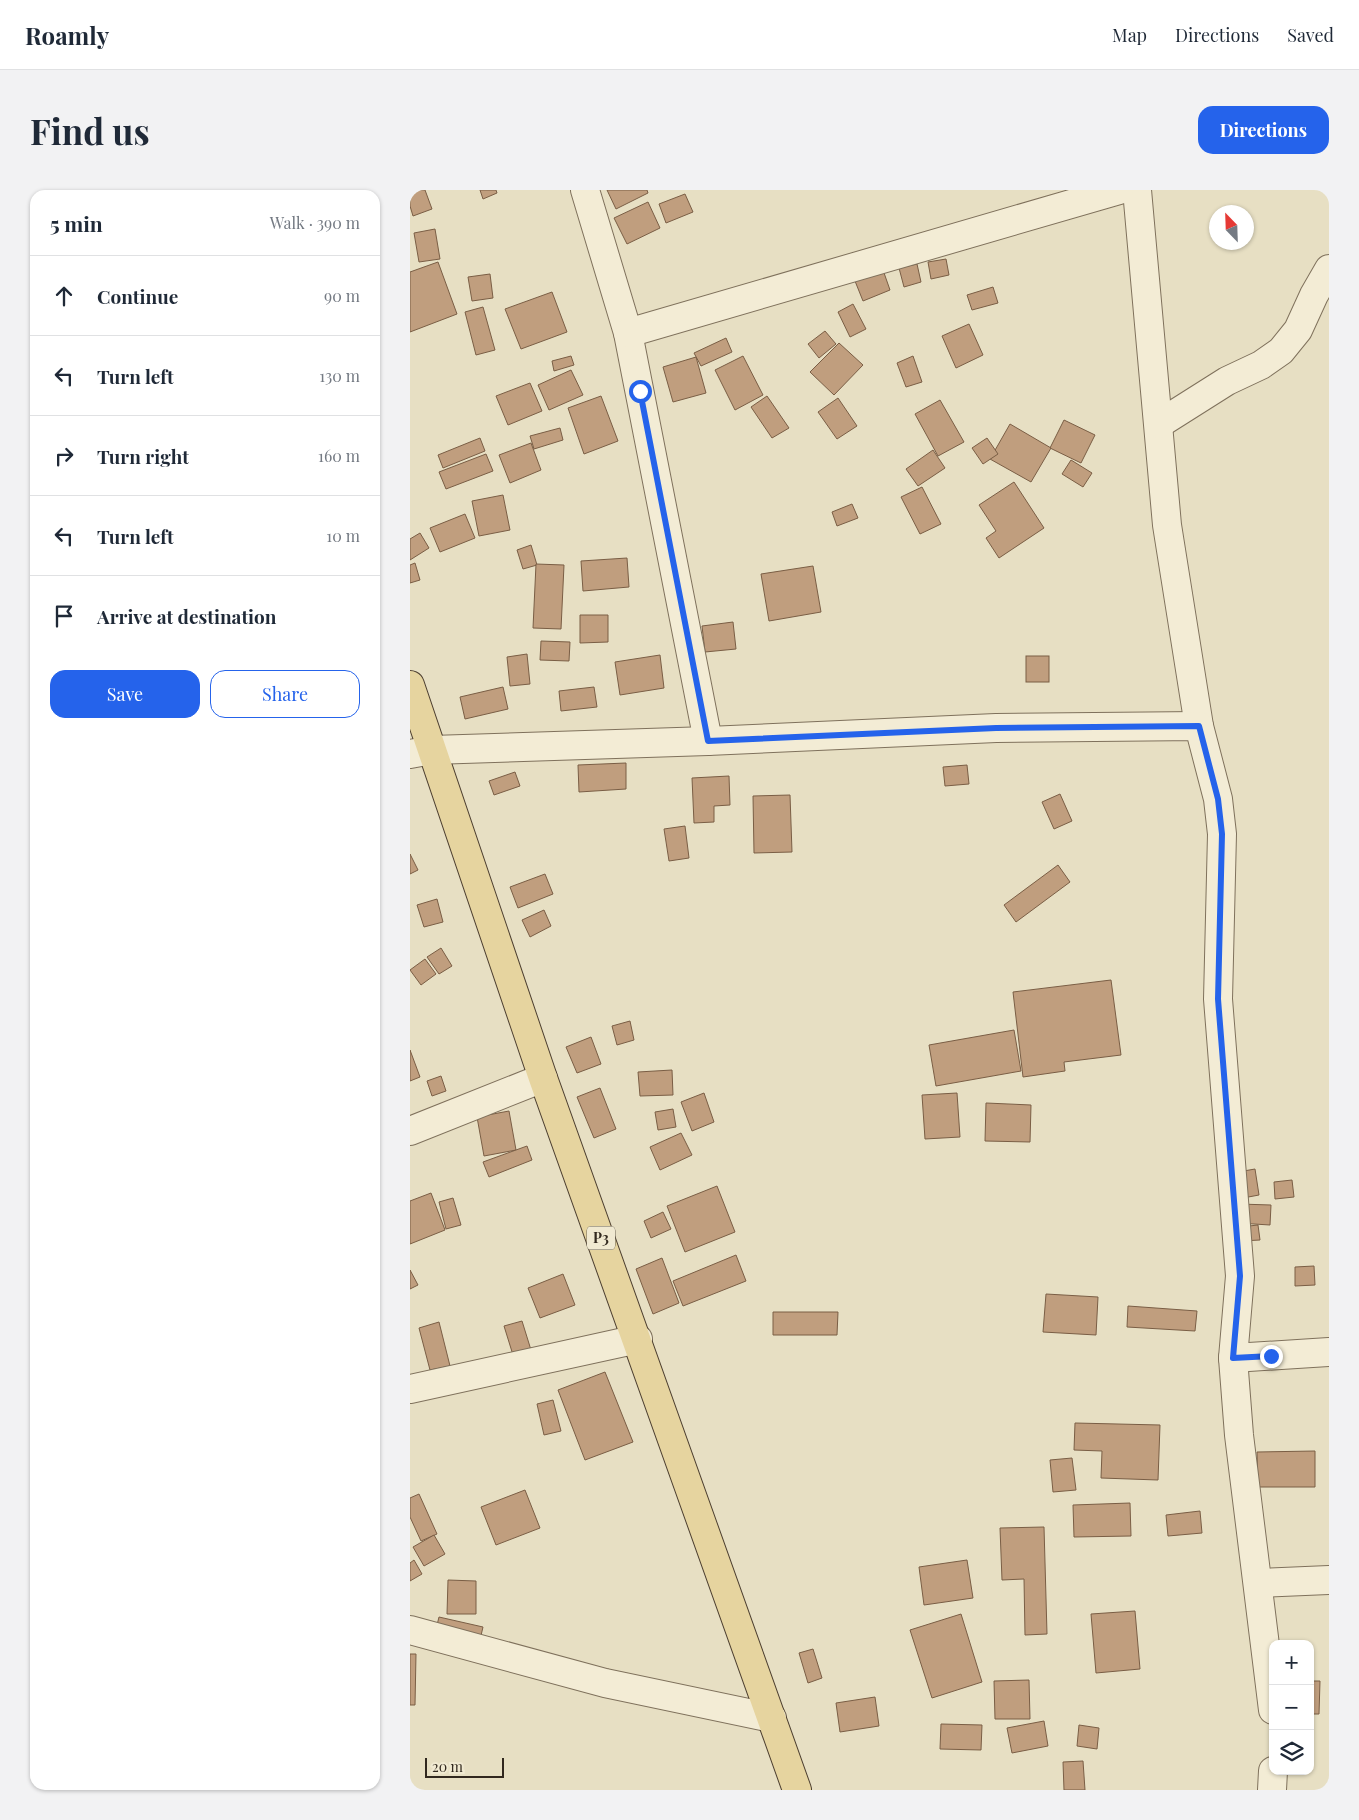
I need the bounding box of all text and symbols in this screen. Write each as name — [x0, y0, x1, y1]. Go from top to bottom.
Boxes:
text: Roamly — [25, 19, 109, 51]
text: Map — [1112, 23, 1147, 47]
text: Directions — [1175, 23, 1259, 47]
text: Saved — [1287, 23, 1334, 47]
button: Directions — [1198, 106, 1329, 154]
text: Find us — [30, 107, 150, 154]
north arrow — [1209, 205, 1254, 250]
text: 5 min — [50, 209, 103, 237]
text: Walk · 390 m — [270, 212, 360, 233]
icon: ahead — [50, 282, 78, 310]
text: Continue — [97, 283, 178, 309]
text: 90 m — [324, 285, 360, 306]
icon: left — [50, 362, 78, 390]
text: Turn left — [97, 363, 174, 389]
text: 130 m — [319, 365, 360, 386]
route start — [629, 380, 652, 403]
icon: right — [50, 442, 78, 470]
text: Turn right — [97, 443, 189, 469]
text: 160 m — [318, 445, 360, 466]
icon: left — [50, 522, 78, 550]
text: Turn left — [97, 523, 174, 549]
text: 10 m — [326, 525, 360, 546]
icon: arrive — [50, 602, 78, 630]
text: Arrive at destination — [97, 603, 277, 629]
button: Save — [50, 670, 200, 718]
button: Share — [210, 670, 360, 718]
road number: P3 — [587, 1226, 615, 1250]
route end — [1260, 1345, 1283, 1368]
map controls — [1269, 1640, 1314, 1775]
button: + — [1269, 1640, 1314, 1685]
button: − — [1269, 1685, 1314, 1730]
button: layers — [1269, 1730, 1314, 1775]
scale bar — [425, 1755, 504, 1778]
text: 20 m — [432, 1757, 463, 1776]

